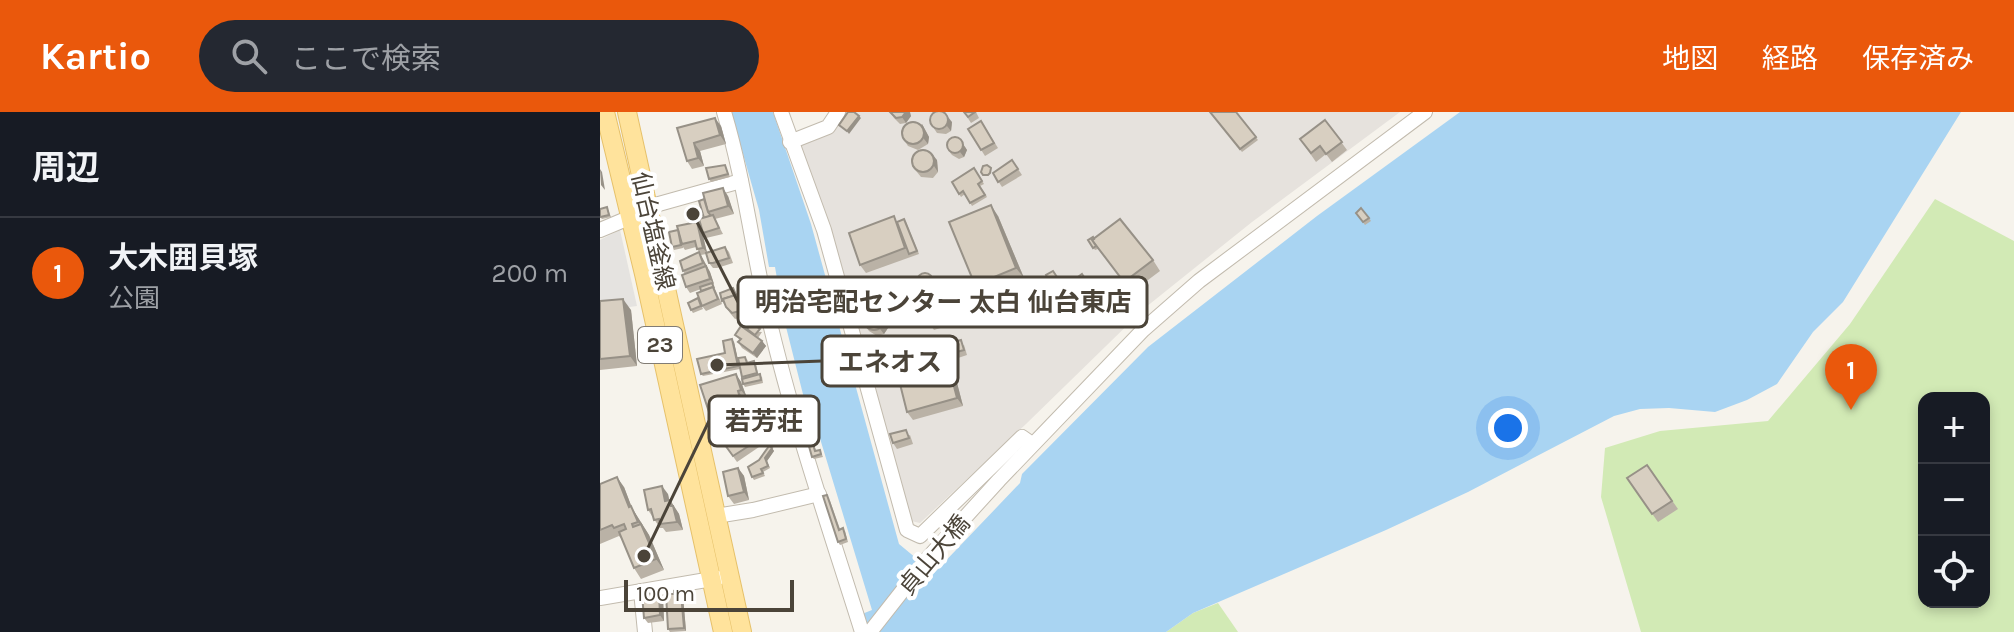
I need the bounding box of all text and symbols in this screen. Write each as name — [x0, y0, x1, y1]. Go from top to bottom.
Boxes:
search box — [199, 20, 759, 92]
text: Kartio — [40, 34, 151, 79]
icon: search — [227, 34, 271, 78]
text: ここで検索 — [291, 41, 441, 77]
text: 地図 — [1662, 42, 1718, 75]
text: 経路 — [1762, 42, 1818, 75]
text: 保存済み — [1862, 42, 1974, 75]
text: 周辺 — [32, 148, 100, 188]
street label: 仙台塩釜線 — [626, 169, 680, 293]
text: 大木囲貝塚 — [108, 240, 258, 276]
text: 1 — [53, 258, 63, 289]
text: 200 m — [492, 258, 568, 289]
callout: 明治宅配センター 太白 仙台東店 — [738, 277, 1147, 327]
text: 公園 — [108, 283, 160, 314]
text: 明治宅配センター 太白 仙台東店 — [754, 287, 1132, 318]
road number: 23 — [638, 327, 682, 363]
callout: エネオス — [822, 336, 958, 386]
pin: 1 — [1825, 344, 1877, 410]
text: エネオス — [838, 347, 942, 378]
map controls — [1918, 392, 1990, 608]
button: + — [1918, 392, 1990, 464]
callout: 若芳荘 — [709, 396, 819, 446]
text: 若芳荘 — [725, 406, 803, 437]
your location — [1488, 408, 1528, 448]
button: − — [1918, 464, 1990, 536]
street label: 貞山大橋 — [892, 509, 976, 601]
button: locate — [1918, 536, 1990, 608]
scale bar — [624, 576, 794, 612]
text: 100 m — [636, 581, 695, 607]

